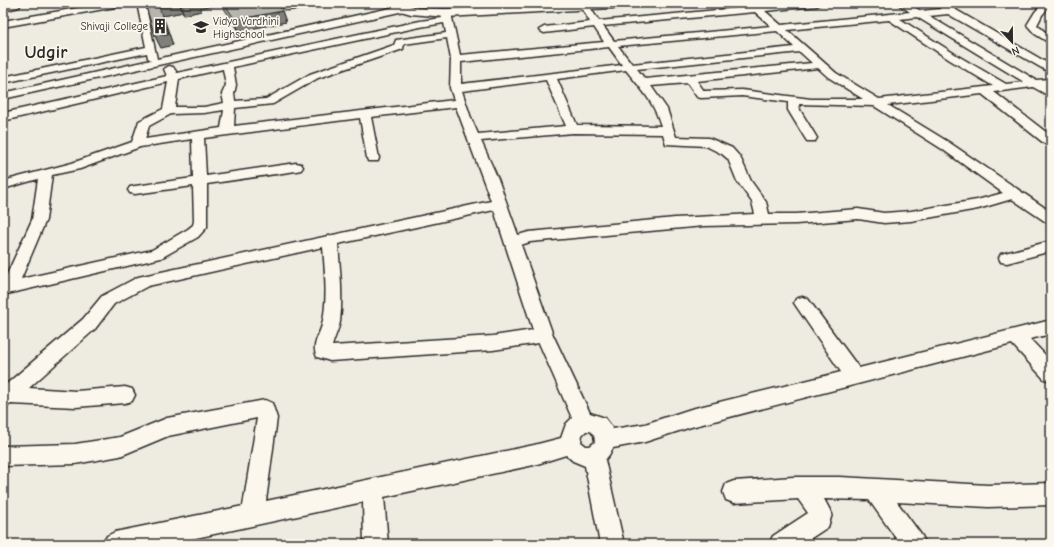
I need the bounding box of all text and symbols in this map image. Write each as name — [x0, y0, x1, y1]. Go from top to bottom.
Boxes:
place label: Vidya Vardhini Highschool — [213, 15, 279, 41]
building icon: Shivaji College — [151, 17, 169, 35]
school or university icon: Vidya Vardhini Highschool — [192, 18, 210, 36]
place label: Shivaji College — [80, 20, 148, 33]
north arrow — [992, 22, 1032, 62]
district label: Udgir — [25, 42, 68, 63]
text: N — [1010, 43, 1021, 58]

